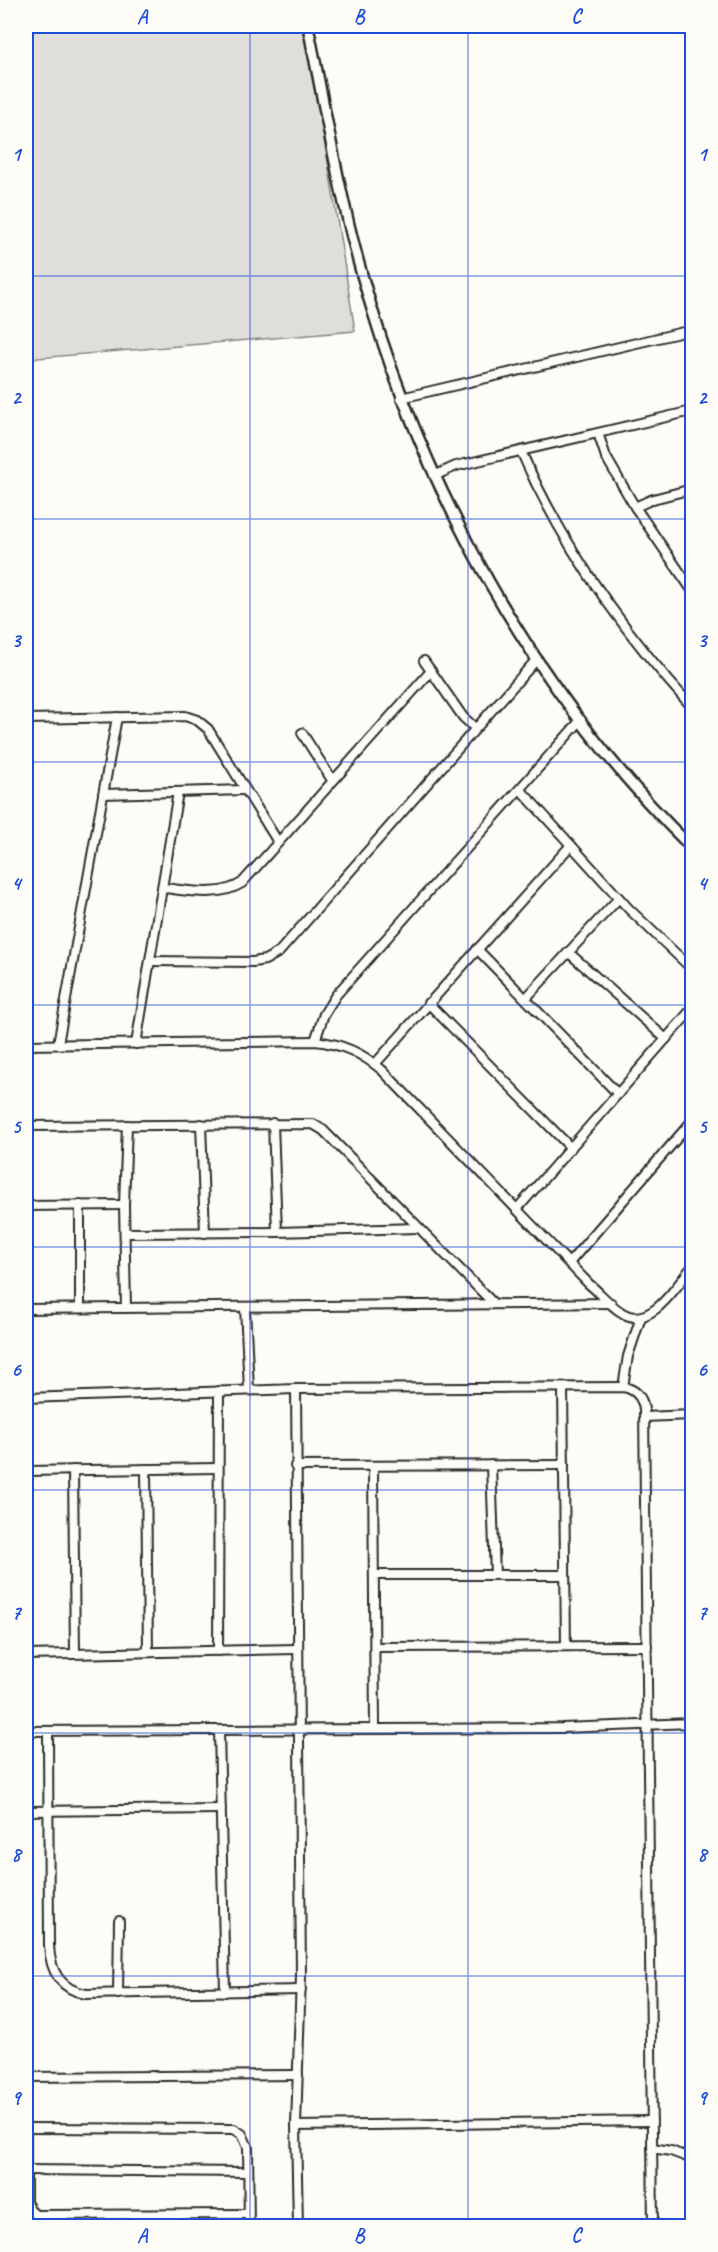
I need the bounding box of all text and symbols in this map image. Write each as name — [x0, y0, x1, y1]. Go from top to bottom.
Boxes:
text: A — [137, 4, 149, 29]
text: B — [354, 4, 366, 29]
text: C — [571, 4, 583, 29]
text: 1 — [12, 142, 23, 167]
text: 1 — [698, 142, 709, 167]
text: 2 — [12, 385, 23, 410]
text: 2 — [698, 385, 709, 410]
text: 3 — [12, 628, 23, 653]
text: 3 — [698, 628, 709, 653]
text: 4 — [12, 871, 24, 896]
text: 4 — [698, 871, 710, 896]
text: 5 — [12, 1114, 23, 1139]
text: 5 — [698, 1114, 709, 1139]
text: 6 — [11, 1357, 22, 1382]
text: 6 — [697, 1357, 708, 1382]
text: 7 — [12, 1600, 23, 1625]
text: 7 — [698, 1600, 709, 1625]
text: 8 — [12, 1842, 24, 1867]
text: 8 — [698, 1842, 710, 1867]
text: 9 — [12, 2085, 23, 2110]
text: 9 — [698, 2085, 709, 2110]
text: A — [137, 2223, 149, 2248]
text: B — [354, 2223, 366, 2248]
text: C — [571, 2223, 583, 2248]

